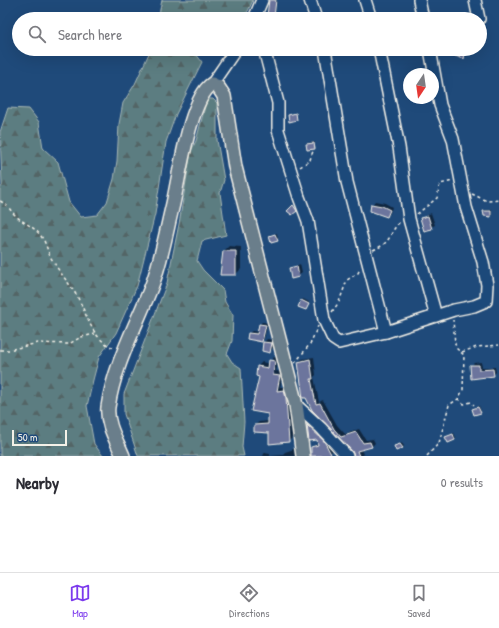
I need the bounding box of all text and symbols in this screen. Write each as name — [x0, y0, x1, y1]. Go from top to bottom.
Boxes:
search box — [12, 12, 487, 56]
icon: search — [26, 23, 48, 45]
text: Search here — [58, 24, 122, 45]
north arrow — [403, 68, 439, 104]
scale bar — [12, 428, 67, 447]
text: 50 m — [18, 430, 38, 444]
text: Nearby — [16, 471, 59, 494]
text: 0 results — [441, 473, 483, 491]
tab: Map — [69, 582, 91, 620]
tab: Directions — [229, 582, 270, 620]
tab: Saved — [408, 582, 430, 620]

